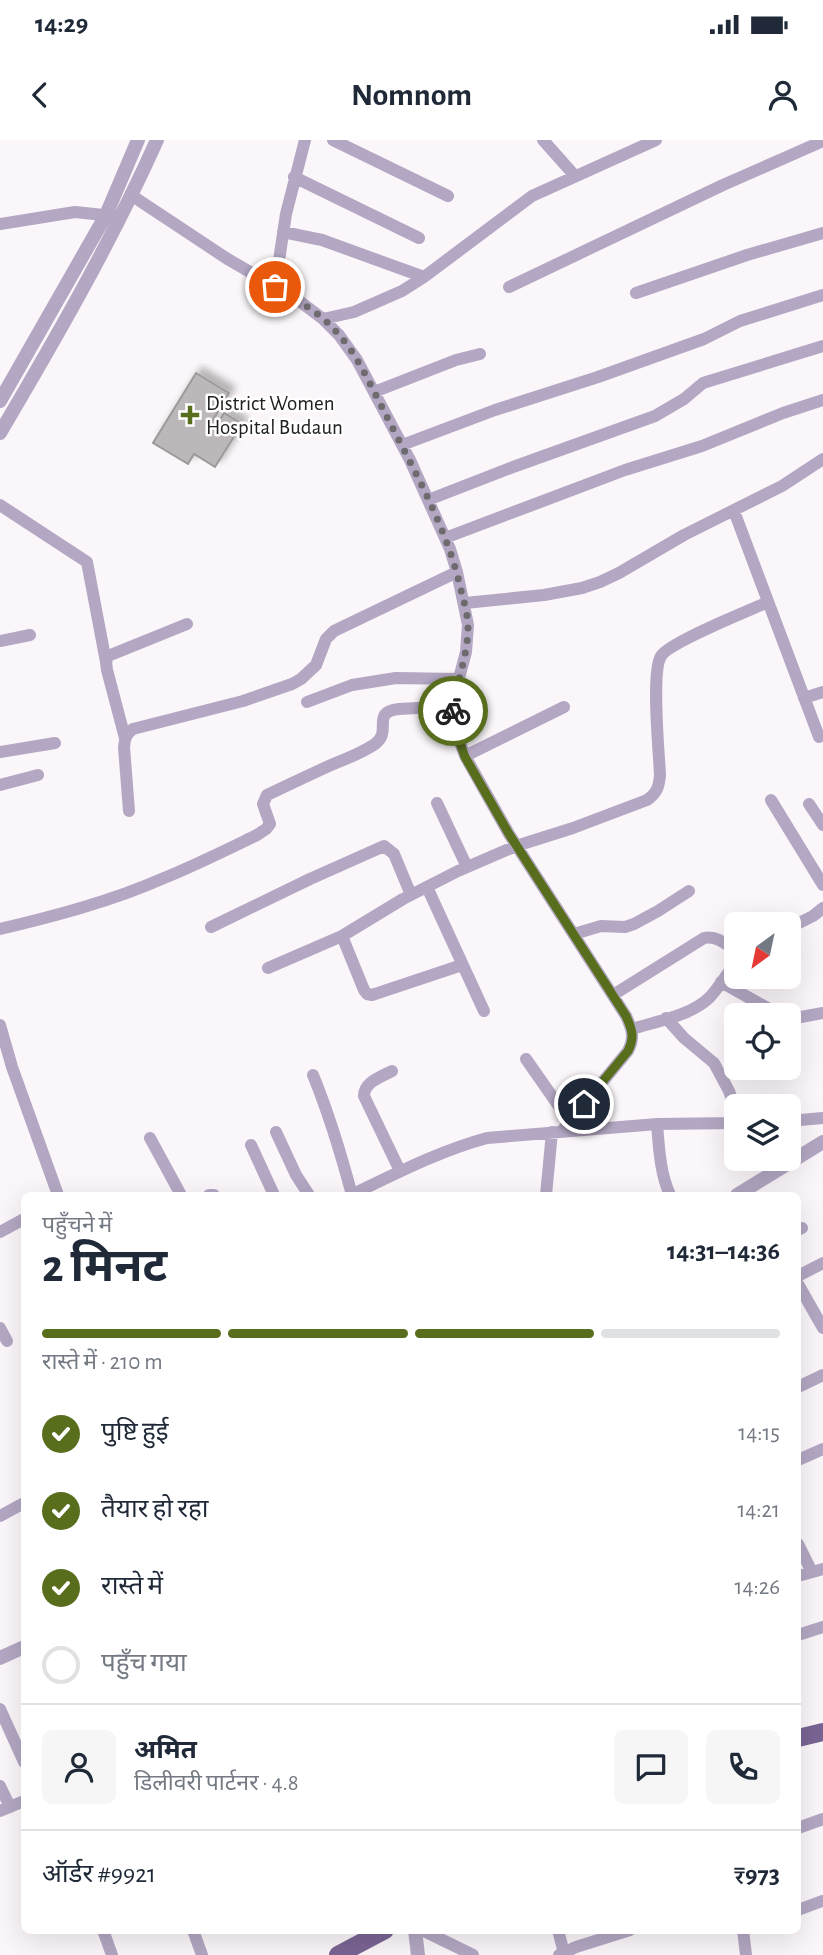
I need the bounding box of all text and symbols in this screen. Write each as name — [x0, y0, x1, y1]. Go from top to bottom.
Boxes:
text: 14:29 — [35, 11, 88, 37]
icon: back — [21, 76, 59, 114]
icon: person — [764, 76, 802, 114]
text: Nomnom — [351, 79, 472, 111]
pin — [245, 257, 305, 317]
icon: bag — [256, 268, 294, 306]
place label: District Women Hospital Budaun — [206, 393, 343, 438]
marker: District Women Hospital Budaun — [180, 405, 200, 425]
courier — [418, 676, 488, 746]
icon: bike — [434, 692, 472, 730]
north arrow — [724, 912, 802, 989]
map controls — [724, 912, 801, 1171]
button: locate — [724, 1003, 801, 1080]
pin — [554, 1074, 614, 1134]
icon: home — [565, 1085, 603, 1123]
button: layers — [724, 1094, 801, 1171]
text: पहुँचने में — [42, 1214, 112, 1237]
text: 14:31–14:36 — [667, 1238, 780, 1264]
text: 2 मिनट — [42, 1244, 167, 1290]
text: रास्ते में · 210 m — [42, 1351, 163, 1374]
icon: check — [42, 1415, 80, 1453]
text: पुष्टि हुई — [101, 1419, 169, 1445]
text: 14:15 — [738, 1422, 780, 1445]
icon: check — [42, 1492, 80, 1530]
text: तैयार हो रहा — [101, 1496, 209, 1522]
text: 14:21 — [737, 1499, 780, 1522]
icon: check — [42, 1569, 80, 1607]
text: रास्ते में — [101, 1573, 163, 1599]
text: 14:26 — [734, 1576, 780, 1599]
text: पहुँच गया — [101, 1650, 187, 1676]
button: person — [42, 1730, 116, 1804]
button: chat — [614, 1730, 688, 1804]
button: phone — [706, 1730, 780, 1804]
text: अमित — [134, 1737, 197, 1763]
text: डिलीवरी पार्टनर · 4.8 — [134, 1772, 299, 1795]
text: ऑर्डर #9921 — [42, 1861, 156, 1887]
text: ₹973 — [734, 1862, 780, 1888]

